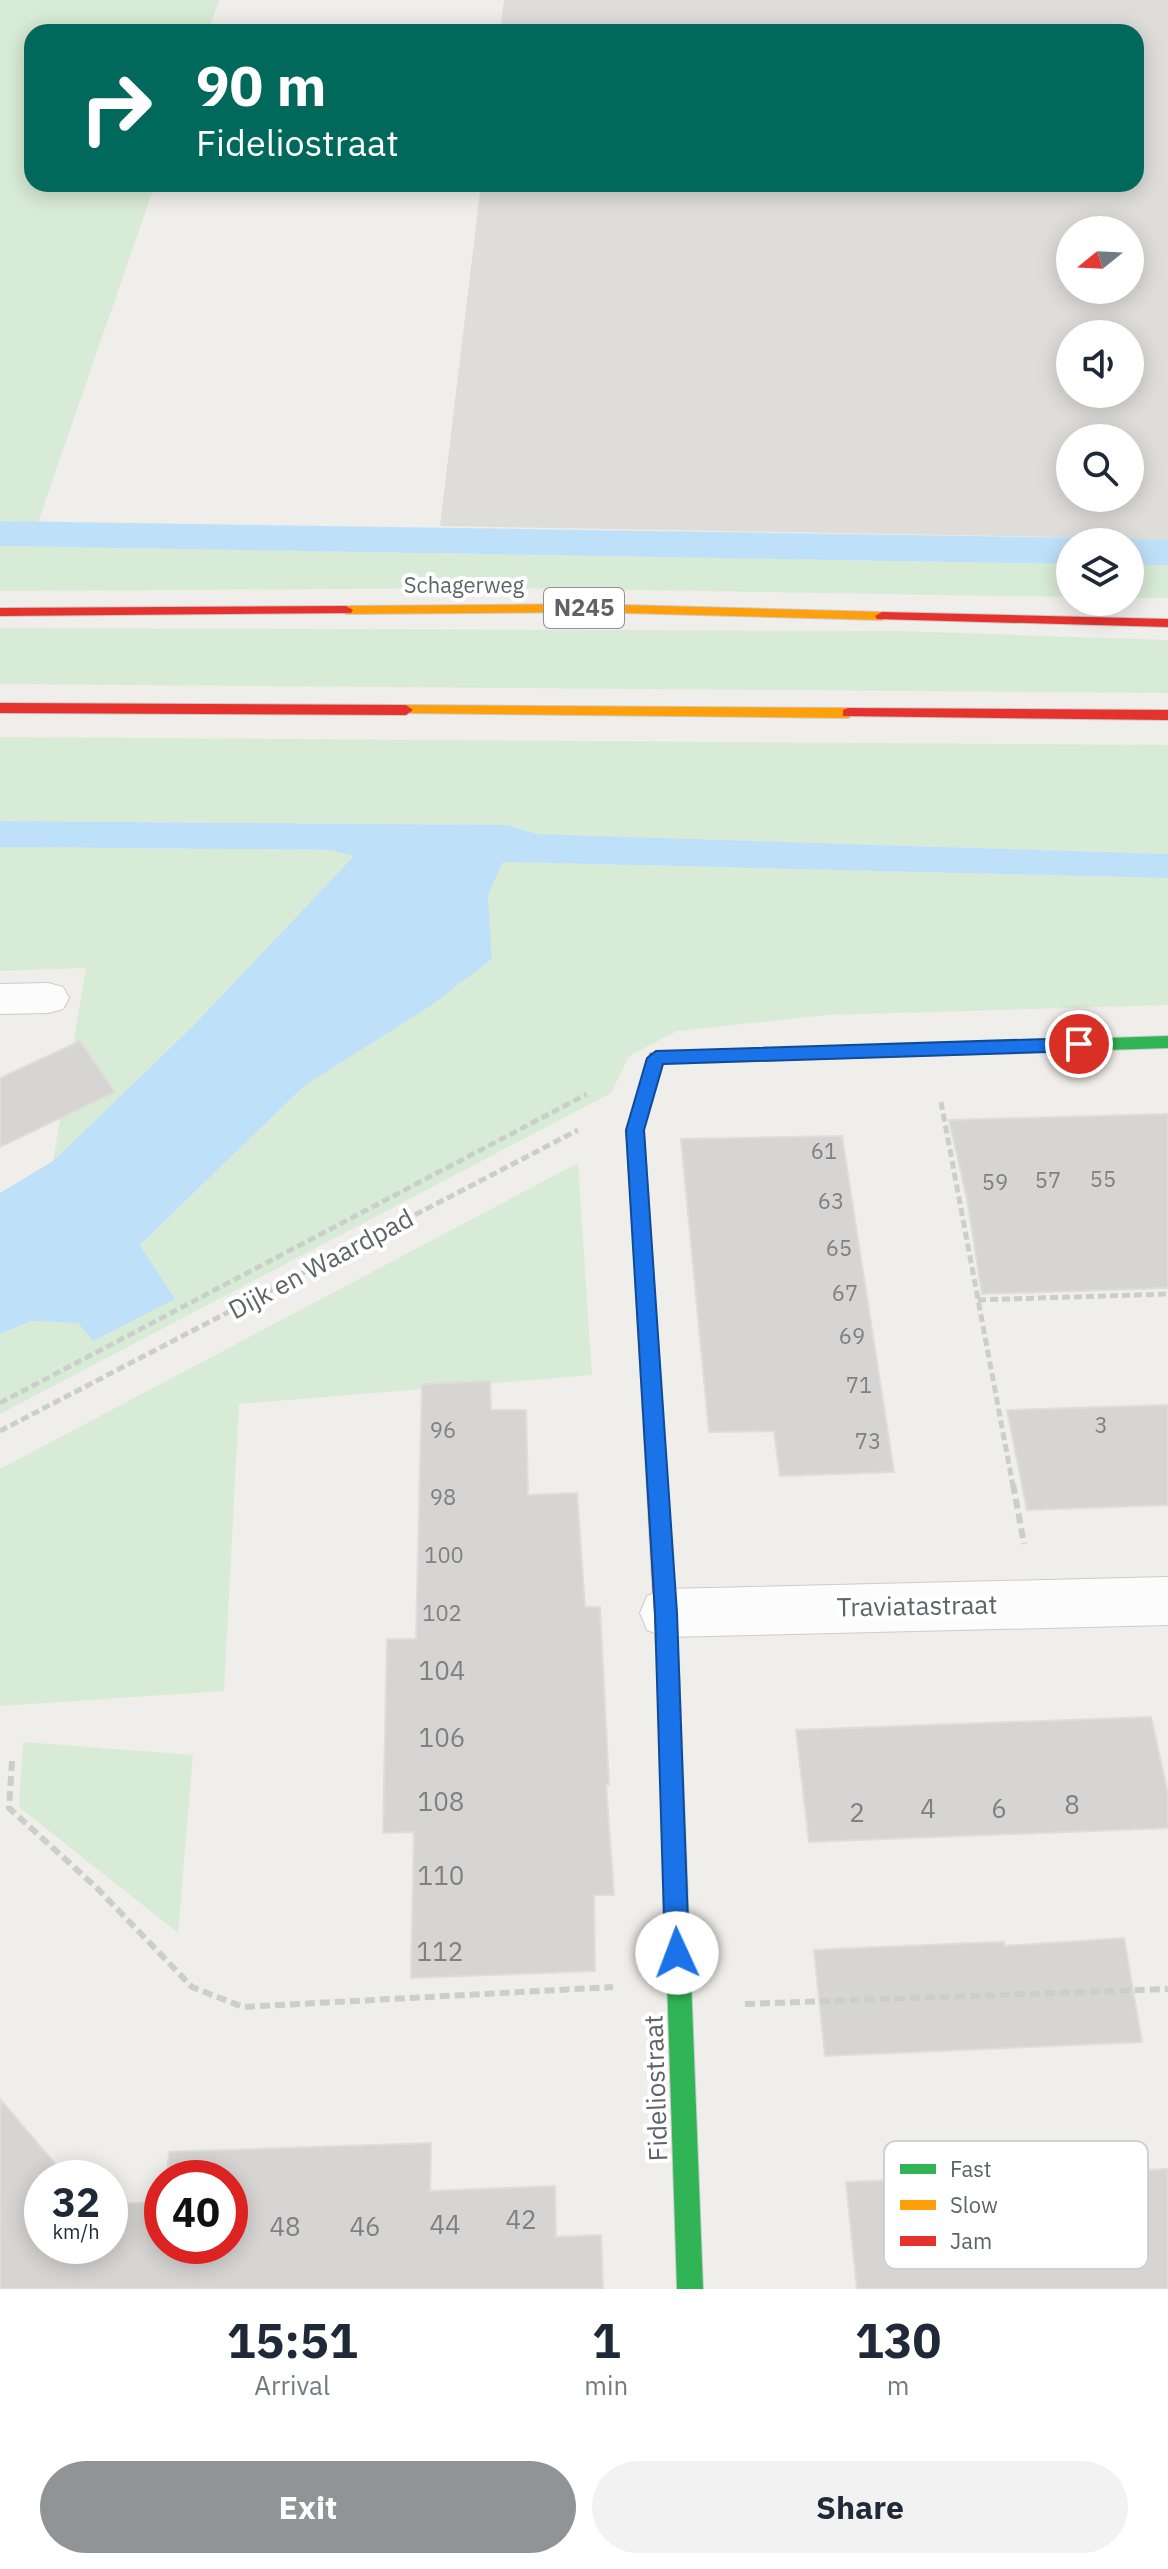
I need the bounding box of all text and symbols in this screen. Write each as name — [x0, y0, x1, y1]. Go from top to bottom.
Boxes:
text: 90 m — [196, 49, 326, 121]
icon: right — [64, 56, 168, 160]
text: Fideliostraat — [196, 119, 399, 166]
north arrow — [1056, 216, 1144, 304]
map controls — [1056, 216, 1144, 616]
button: sound — [1056, 320, 1144, 408]
button: search — [1056, 424, 1144, 512]
button: layers — [1056, 528, 1144, 616]
street label: Schagerweg — [404, 570, 525, 599]
road number: N245 — [544, 588, 624, 628]
pin — [1045, 1010, 1113, 1078]
icon: arrive — [1057, 1022, 1101, 1066]
house number: 61 — [811, 1136, 837, 1165]
house number: 55 — [1090, 1164, 1116, 1193]
house number: 57 — [1035, 1165, 1061, 1194]
house number: 59 — [982, 1167, 1008, 1196]
house number: 63 — [818, 1186, 844, 1215]
street label: Dijk en Waardpad — [222, 1200, 419, 1326]
house number: 65 — [826, 1233, 852, 1262]
house number: 67 — [832, 1278, 858, 1307]
house number: 69 — [839, 1321, 865, 1350]
house number: 71 — [846, 1370, 872, 1399]
house number: 3 — [1094, 1410, 1108, 1439]
house number: 96 — [430, 1415, 456, 1444]
house number: 73 — [855, 1426, 881, 1455]
house number: 98 — [430, 1482, 456, 1511]
house number: 100 — [424, 1540, 464, 1569]
street label: Traviatastraat — [836, 1587, 998, 1623]
house number: 102 — [422, 1598, 462, 1627]
house number: 104 — [419, 1653, 465, 1687]
house number: 106 — [419, 1720, 465, 1754]
house number: 108 — [418, 1784, 464, 1818]
house number: 8 — [1064, 1787, 1080, 1821]
house number: 4 — [920, 1791, 936, 1825]
house number: 6 — [991, 1791, 1007, 1825]
house number: 2 — [849, 1795, 865, 1829]
house number: 110 — [418, 1858, 464, 1892]
position arrow — [635, 1911, 719, 1995]
house number: 112 — [417, 1934, 463, 1968]
street label: Fideliostraat — [635, 2014, 675, 2162]
legend — [884, 2141, 1148, 2269]
text: Fast — [950, 2154, 991, 2183]
speed limit sign: 40 — [144, 2160, 248, 2264]
text: 32 — [52, 2176, 100, 2228]
text: Slow — [950, 2190, 998, 2219]
house number: 42 — [505, 2202, 537, 2236]
house number: 44 — [429, 2207, 461, 2241]
house number: 48 — [269, 2209, 301, 2243]
house number: 46 — [349, 2209, 381, 2243]
text: km/h — [52, 2218, 100, 2245]
text: Jam — [950, 2226, 992, 2255]
text: 15:51 — [227, 2309, 358, 2371]
text: 1 — [592, 2309, 621, 2371]
text: 130 — [855, 2309, 941, 2371]
text: Arrival — [254, 2368, 330, 2402]
text: min — [584, 2368, 628, 2402]
text: m — [887, 2368, 909, 2402]
button: Exit — [40, 2461, 576, 2553]
button: Share — [592, 2461, 1128, 2553]

